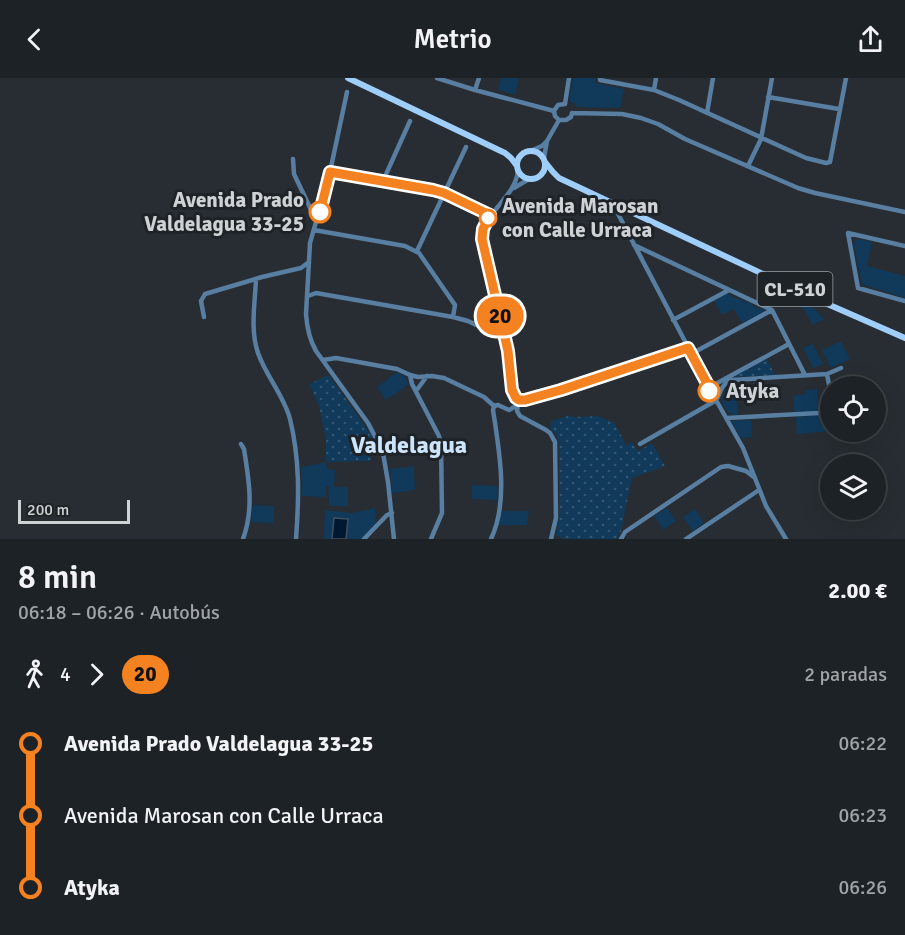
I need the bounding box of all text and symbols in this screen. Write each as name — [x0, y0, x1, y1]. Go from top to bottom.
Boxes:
icon: back — [18, 23, 51, 56]
text: Metrio — [413, 23, 492, 56]
icon: share — [854, 23, 887, 56]
place label: Avenida Prado Valdelagua 33-25 — [144, 187, 304, 237]
place label: Avenida Marosan con Calle Urraca — [502, 193, 659, 243]
marker: Avenida Prado Valdelagua 33-25 — [309, 201, 331, 223]
marker: Avenida Marosan con Calle Urraca — [479, 209, 497, 227]
road number: CL-510 — [758, 272, 832, 306]
line badge: 20 — [473, 296, 527, 336]
text: 20 — [489, 303, 511, 329]
map controls — [820, 376, 886, 520]
button: locate — [820, 376, 886, 442]
place label: Atyka — [726, 378, 779, 404]
marker: Atyka — [698, 380, 720, 402]
district label: Valdelagua — [351, 430, 467, 460]
button: layers — [820, 454, 886, 520]
scale bar — [18, 497, 130, 525]
text: 200 m — [27, 500, 69, 520]
text: 8 min — [18, 557, 97, 598]
text: 2.00 € — [828, 577, 887, 604]
text: 06:18 – 06:26 · Autobús — [18, 600, 220, 625]
icon: walk — [18, 658, 51, 691]
icon: forward — [80, 658, 113, 691]
text: 20 — [134, 661, 157, 687]
text: 4 — [60, 662, 71, 687]
text: 2 paradas — [804, 662, 887, 687]
text: Avenida Prado Valdelagua 33-25 — [64, 730, 373, 757]
text: 06:22 — [838, 731, 887, 756]
text: Avenida Marosan con Calle Urraca — [64, 802, 384, 829]
text: 06:23 — [838, 803, 887, 828]
text: Atyka — [64, 874, 120, 901]
text: 06:26 — [838, 875, 887, 900]

